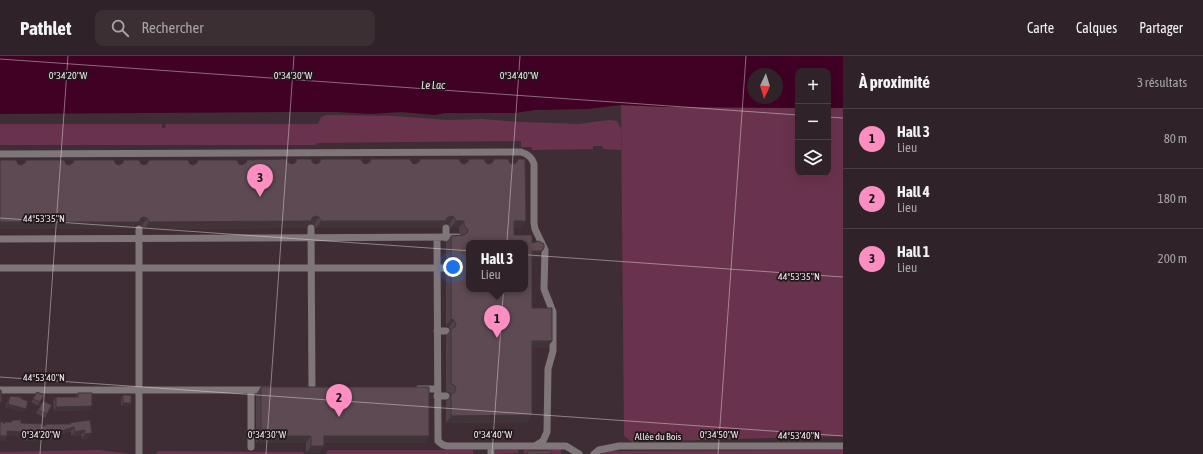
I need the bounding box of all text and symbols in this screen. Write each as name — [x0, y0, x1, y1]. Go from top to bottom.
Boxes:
search box — [95, 10, 375, 46]
text: Pathlet — [20, 17, 71, 39]
icon: search — [109, 17, 131, 39]
text: Rechercher — [141, 19, 204, 36]
text: Carte — [1027, 20, 1054, 36]
text: Calques — [1076, 20, 1117, 36]
text: Partager — [1139, 20, 1183, 36]
north arrow — [747, 68, 783, 104]
map controls — [795, 68, 831, 176]
button: + — [795, 68, 831, 104]
text: 0°34'20"W — [49, 70, 88, 81]
text: 0°34'30"W — [274, 70, 313, 81]
text: 0°34'40"W — [500, 70, 539, 81]
text: À proximité — [859, 72, 930, 92]
text: 3 résultats — [1137, 75, 1187, 90]
water label: Le Lac — [421, 79, 446, 91]
button: − — [795, 104, 831, 140]
text: Hall 3 — [897, 123, 930, 140]
text: 1 — [869, 131, 875, 146]
text: 80 m — [1164, 131, 1187, 146]
button: layers — [795, 140, 831, 176]
text: Lieu — [897, 140, 917, 155]
pin: 3 — [247, 164, 273, 197]
text: Hall 4 — [897, 183, 930, 200]
text: 2 — [869, 191, 875, 206]
text: 180 m — [1158, 191, 1187, 206]
text: Lieu — [897, 200, 917, 215]
text: 44°53'35"N — [23, 213, 65, 224]
popup — [466, 240, 528, 292]
text: Hall 1 — [897, 243, 930, 260]
text: Hall 3 — [481, 250, 513, 267]
text: 3 — [869, 251, 875, 266]
text: 200 m — [1158, 251, 1187, 266]
your location — [443, 257, 463, 277]
text: Lieu — [897, 260, 917, 275]
text: Lieu — [481, 267, 501, 282]
text: 44°53'35"N — [778, 271, 820, 282]
pin: 1 — [484, 305, 510, 338]
text: 44°53'40"N — [23, 372, 65, 383]
pin: 2 — [326, 384, 352, 417]
text: 0°34'20"W — [22, 429, 61, 440]
text: 0°34'30"W — [248, 429, 287, 440]
text: 0°34'40"W — [474, 429, 513, 440]
text: 0°34'50"W — [700, 429, 739, 440]
text: 44°53'40"N — [778, 430, 820, 441]
street label: Allée du Bois — [635, 431, 682, 442]

